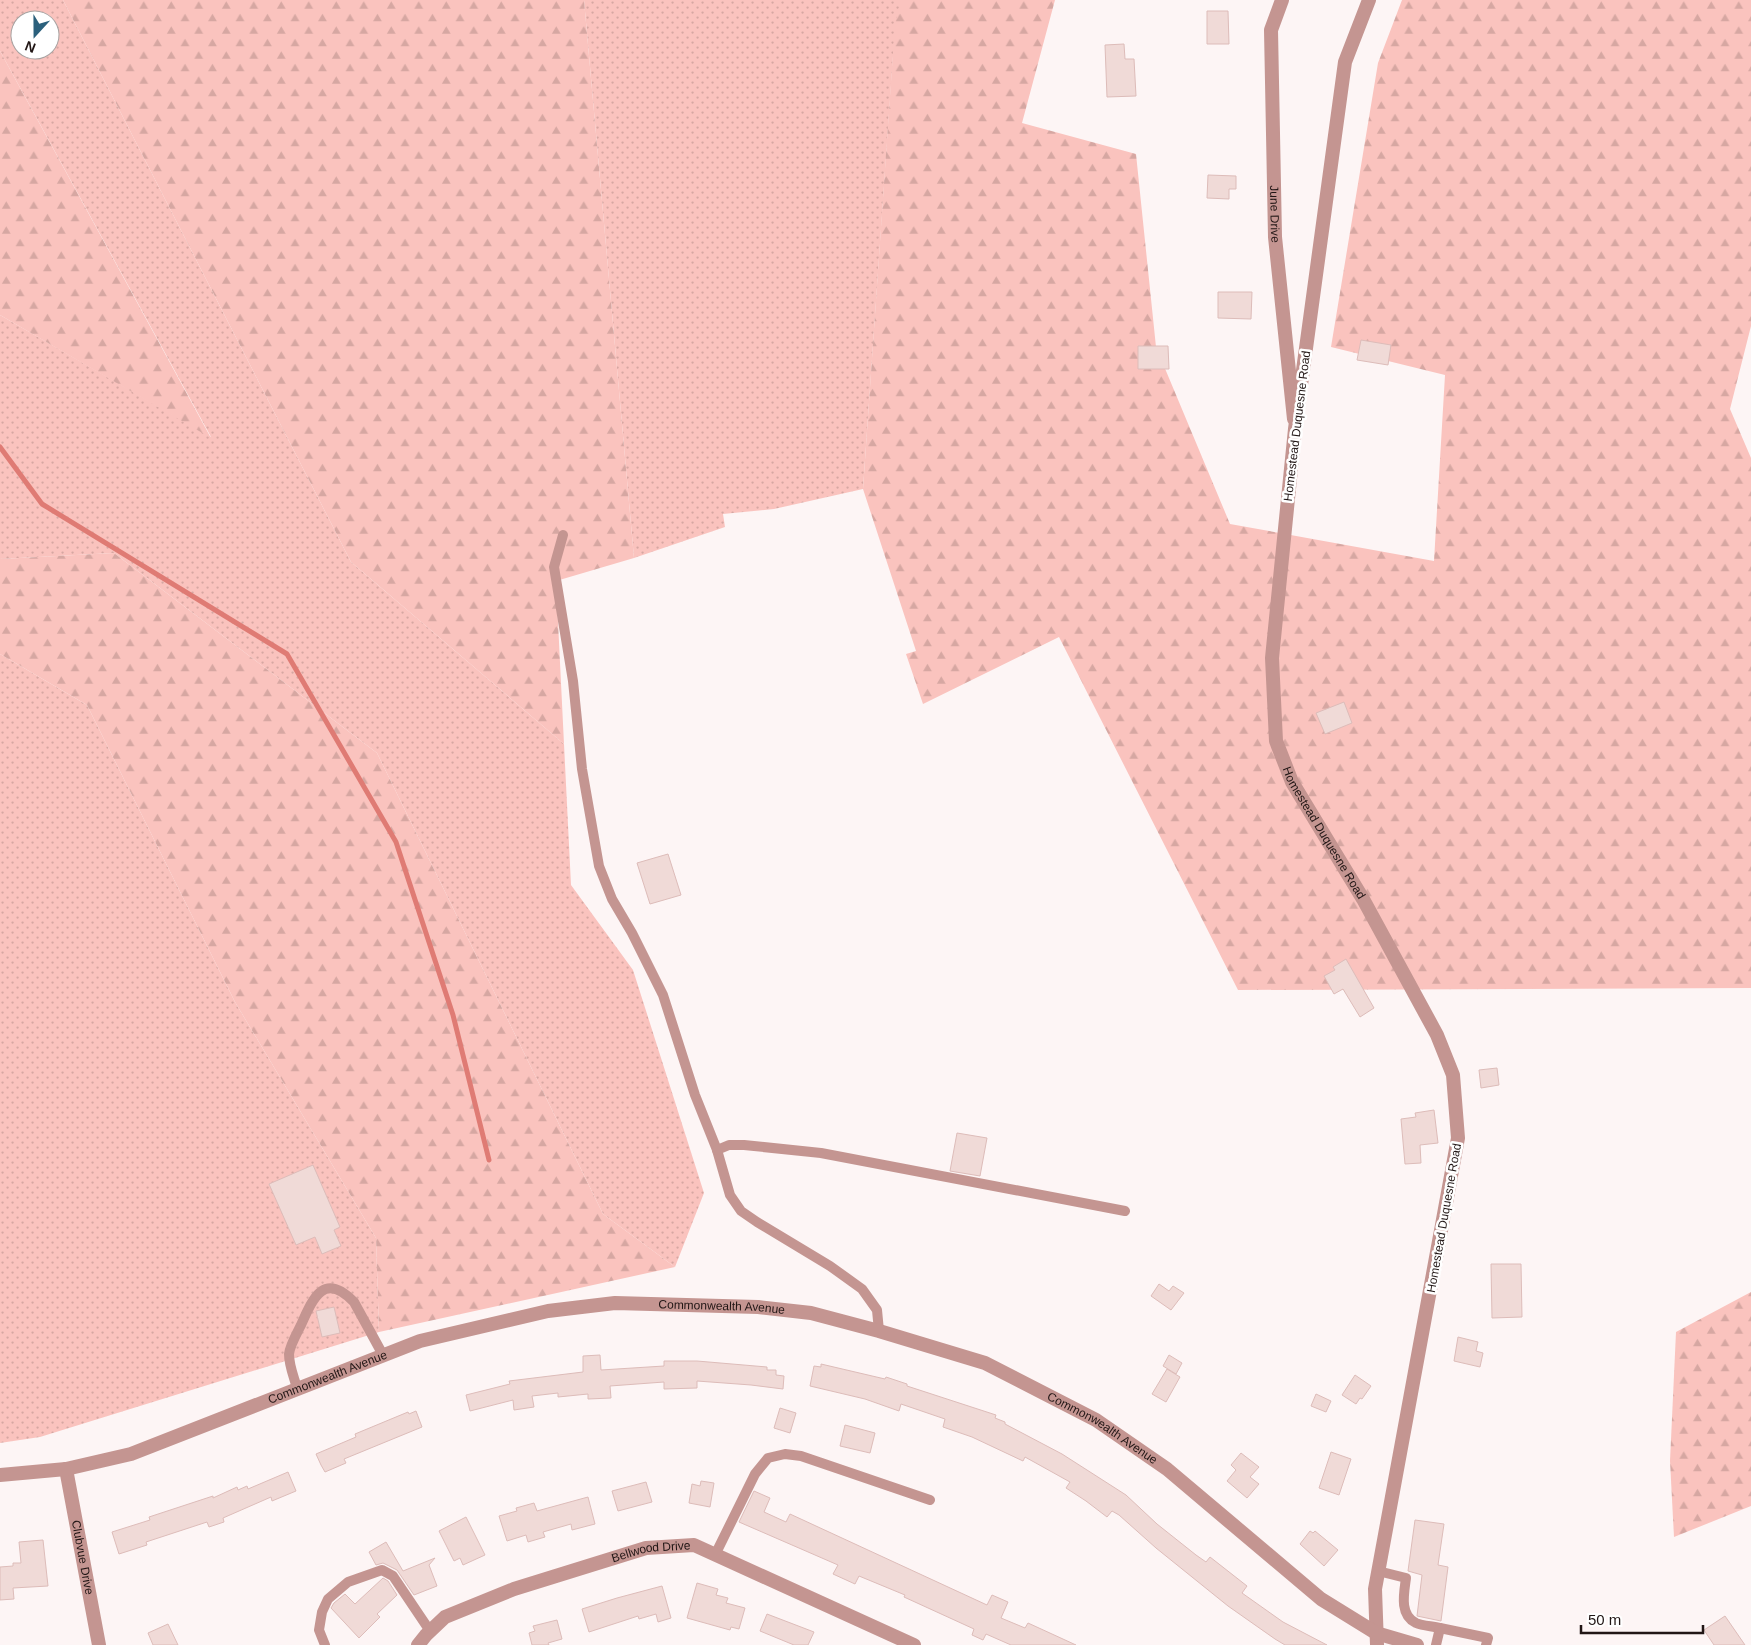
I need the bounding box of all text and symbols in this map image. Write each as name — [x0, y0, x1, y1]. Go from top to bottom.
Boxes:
north arrow — [10, 10, 60, 60]
text: N — [23, 38, 38, 56]
street label: June Drive — [1267, 185, 1283, 244]
street label: Homestead Duquesne Road — [1281, 350, 1313, 502]
street label: Homestead Duquesne Road — [1280, 765, 1368, 902]
street label: Homestead Duquesne Road — [1424, 1142, 1464, 1294]
street label: Commonwealth Avenue — [658, 1297, 786, 1317]
street label: Commonwealth Avenue — [266, 1347, 389, 1407]
street label: Commonwealth Avenue — [1045, 1389, 1160, 1467]
street label: Clubvue Drive — [69, 1519, 96, 1596]
street label: Bellwood Drive — [610, 1538, 691, 1565]
scale bar — [1581, 1602, 1704, 1634]
text: 50 m — [1588, 1611, 1621, 1628]

